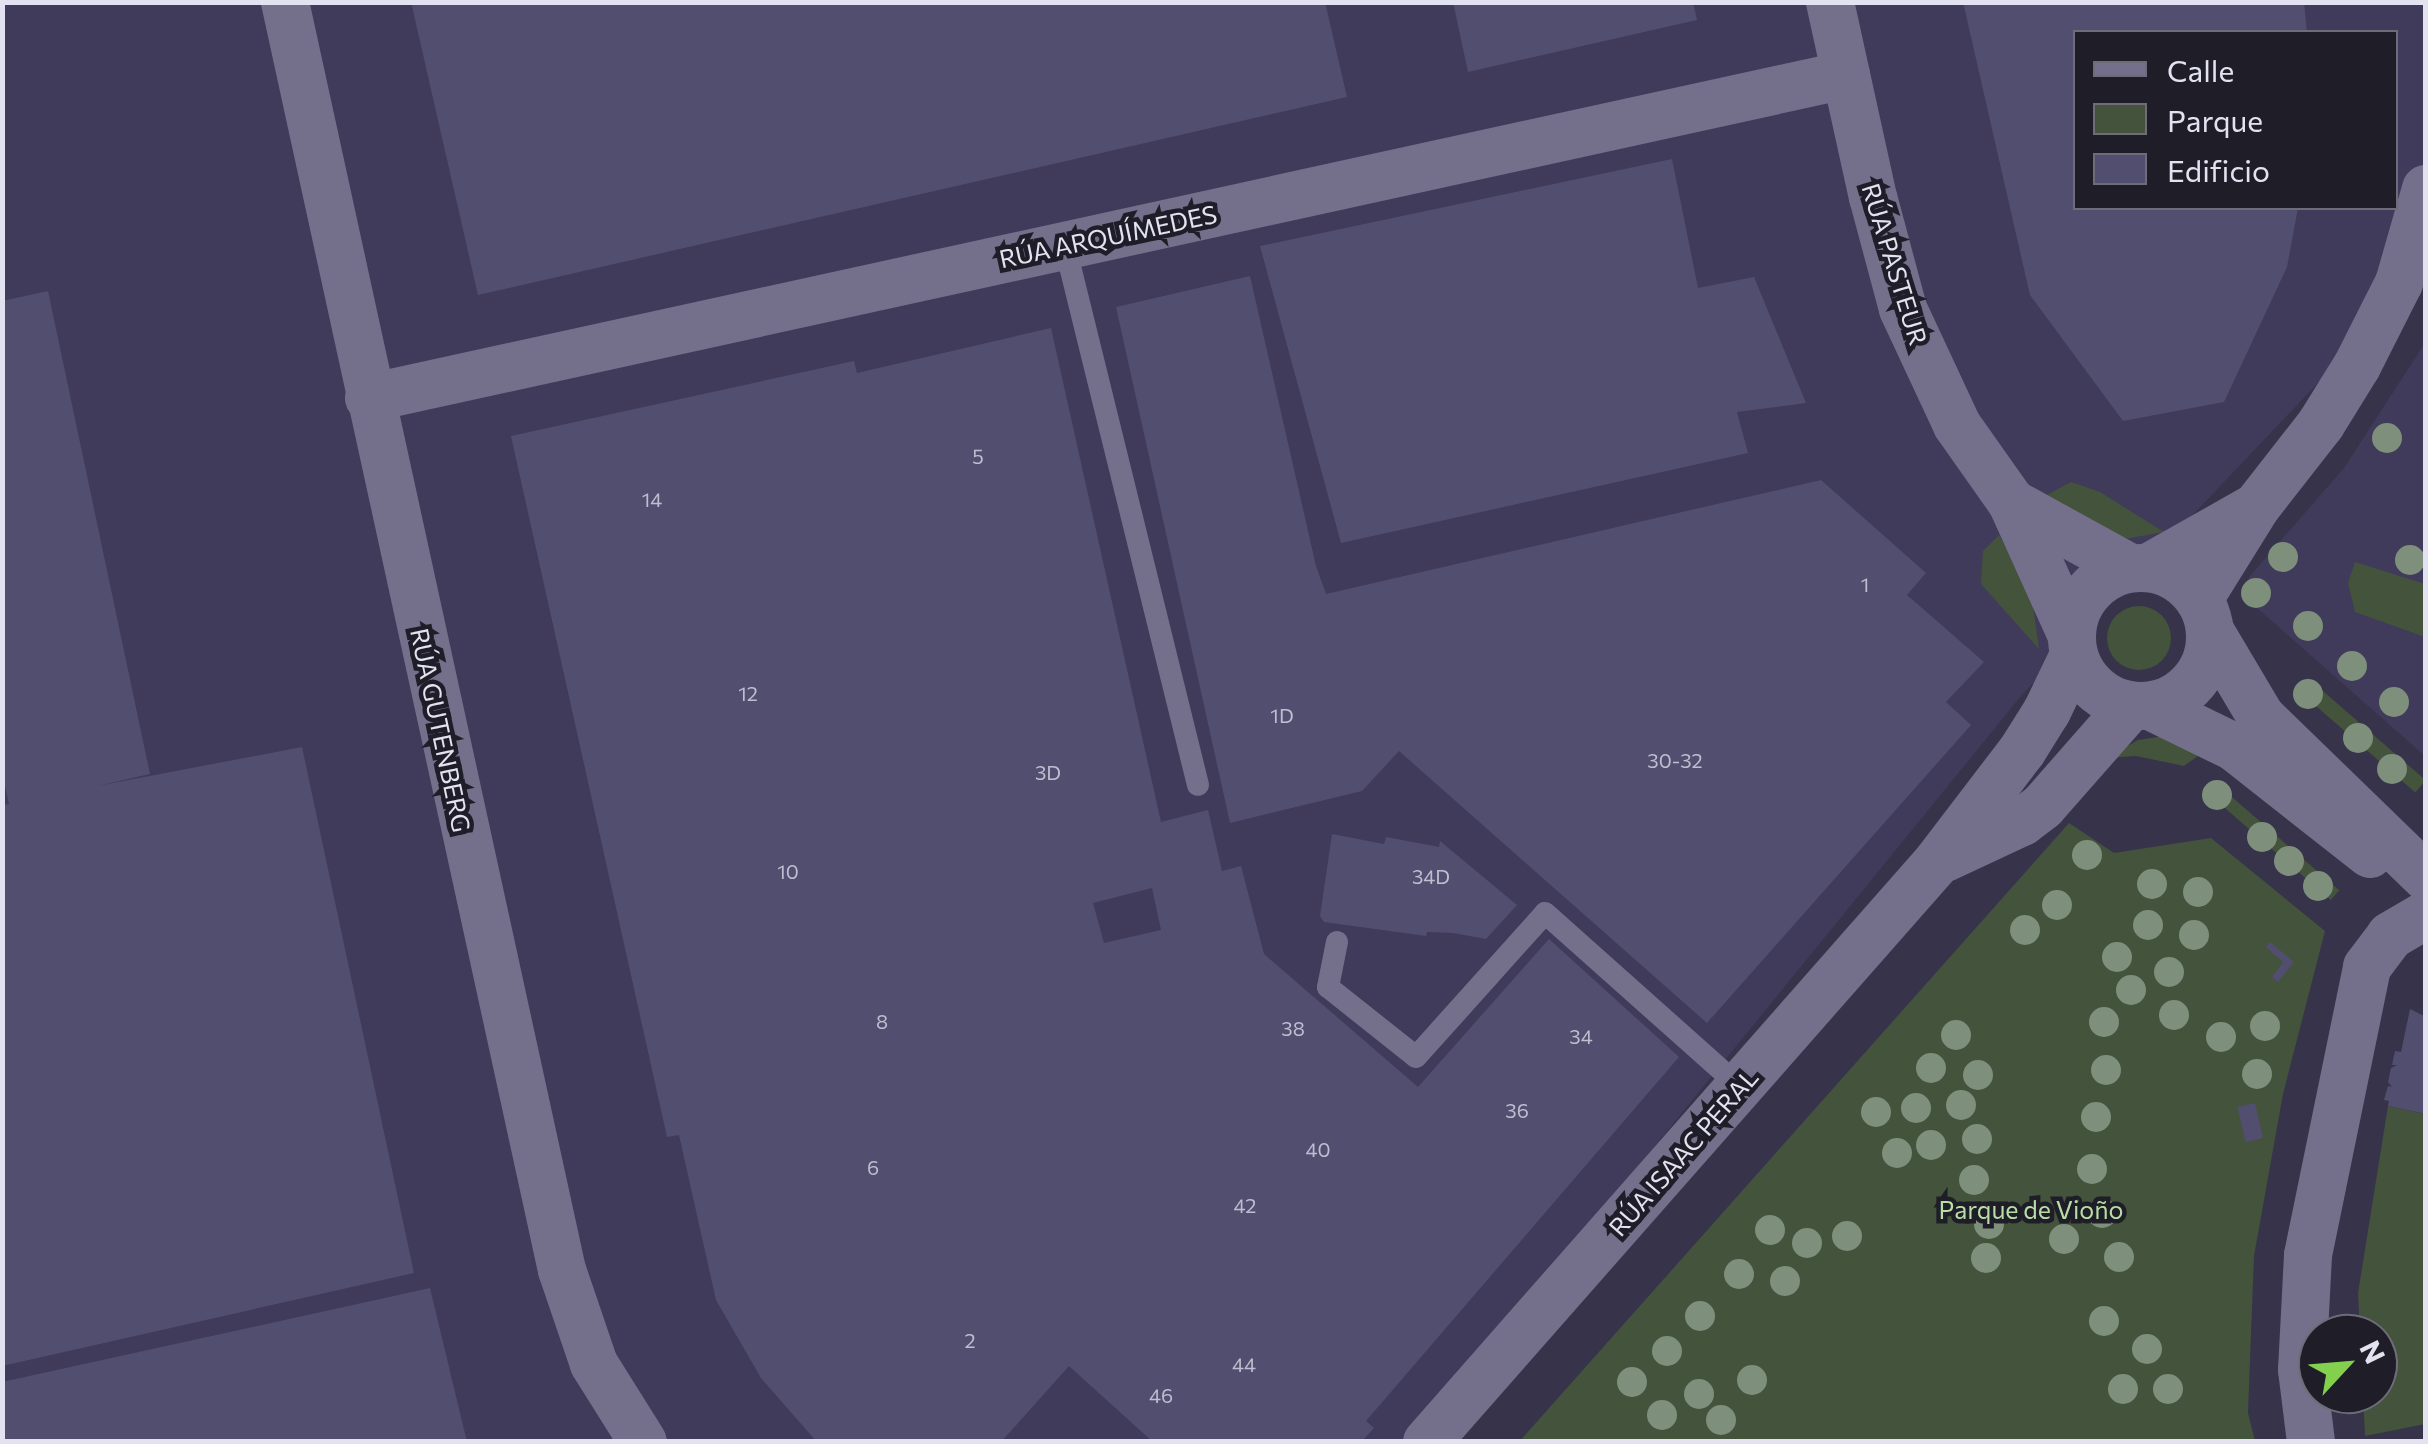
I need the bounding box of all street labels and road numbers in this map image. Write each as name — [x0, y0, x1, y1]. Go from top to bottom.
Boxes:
street label: RÚA PASTEUR — [1856, 179, 1934, 349]
street label: RÚA ARQUÍMEDES — [996, 198, 1220, 274]
street label: RÚA GUTENBERG — [405, 625, 477, 835]
street label: RÚA ISAAC PERAL — [1602, 1062, 1764, 1242]

